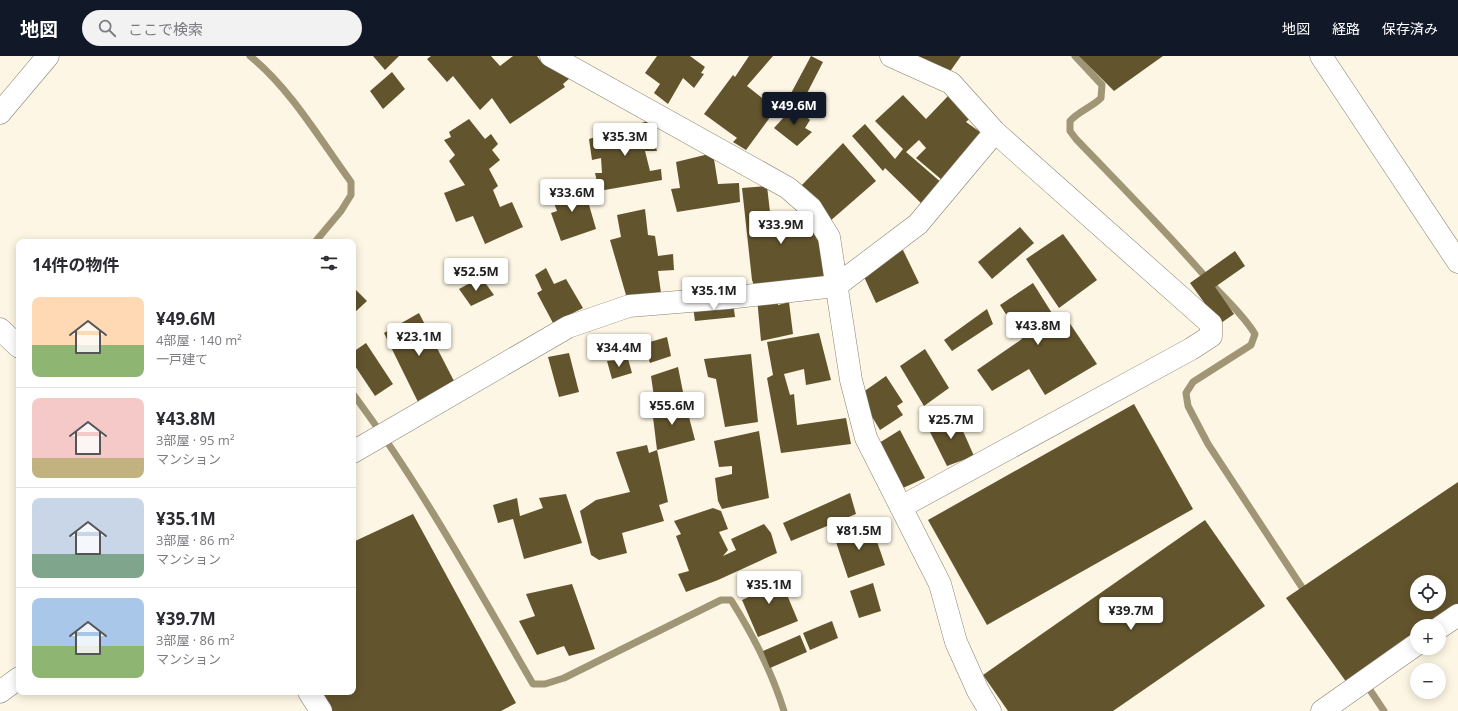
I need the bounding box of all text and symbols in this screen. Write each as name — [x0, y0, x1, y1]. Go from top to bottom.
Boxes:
search box — [82, 10, 362, 46]
text: 地図 — [20, 16, 58, 42]
icon: search — [96, 17, 118, 39]
text: ここで検索 — [128, 19, 203, 39]
text: 地図 — [1282, 19, 1310, 38]
text: 経路 — [1332, 19, 1360, 38]
text: 保存済み — [1382, 19, 1438, 38]
pin: ¥49.6M — [761, 92, 827, 126]
text: ¥49.6M — [771, 96, 817, 114]
pin: ¥35.3M — [592, 123, 658, 157]
text: ¥35.3M — [602, 127, 648, 145]
pin: ¥33.6M — [539, 179, 605, 213]
text: ¥33.6M — [549, 183, 595, 201]
pin: ¥33.9M — [748, 211, 814, 245]
text: ¥33.9M — [758, 215, 804, 233]
icon: filters — [318, 252, 340, 274]
text: 14件の物件 — [32, 253, 119, 276]
pin: ¥52.5M — [443, 258, 509, 292]
text: ¥52.5M — [453, 262, 499, 280]
pin: ¥35.1M — [681, 277, 747, 311]
text: ¥35.1M — [691, 281, 737, 299]
text: ¥49.6M — [156, 307, 216, 330]
pin: ¥43.8M — [1005, 312, 1071, 346]
icon: home — [64, 313, 112, 361]
text: ¥43.8M — [1015, 316, 1061, 334]
pin: ¥23.1M — [386, 323, 452, 357]
text: ¥23.1M — [396, 327, 442, 345]
text: 4部屋 · 140 m² — [156, 331, 242, 349]
pin: ¥34.4M — [586, 334, 652, 368]
text: ¥34.4M — [596, 338, 642, 356]
text: 一戸建て — [156, 350, 208, 368]
pin: ¥55.6M — [639, 392, 705, 426]
text: ¥55.6M — [649, 396, 695, 414]
pin: ¥25.7M — [918, 406, 984, 440]
text: ¥43.8M — [156, 407, 216, 430]
text: ¥25.7M — [928, 410, 974, 428]
icon: home — [64, 414, 112, 462]
text: 3部屋 · 95 m² — [156, 431, 234, 449]
text: マンション — [156, 450, 221, 468]
text: ¥35.1M — [156, 507, 216, 530]
icon: home — [64, 514, 112, 562]
pin: ¥81.5M — [826, 517, 892, 551]
text: ¥81.5M — [836, 521, 882, 539]
text: 3部屋 · 86 m² — [156, 531, 234, 549]
text: マンション — [156, 550, 221, 568]
pin: ¥35.1M — [736, 571, 802, 605]
text: ¥35.1M — [746, 575, 792, 593]
map controls — [1410, 575, 1446, 699]
button: locate — [1410, 575, 1446, 611]
pin: ¥39.7M — [1098, 597, 1164, 631]
text: ¥39.7M — [1108, 601, 1154, 619]
text: ¥39.7M — [156, 607, 216, 630]
icon: home — [64, 614, 112, 662]
button: + — [1410, 619, 1446, 655]
text: 3部屋 · 86 m² — [156, 631, 234, 649]
text: マンション — [156, 650, 221, 668]
button: − — [1410, 663, 1446, 699]

